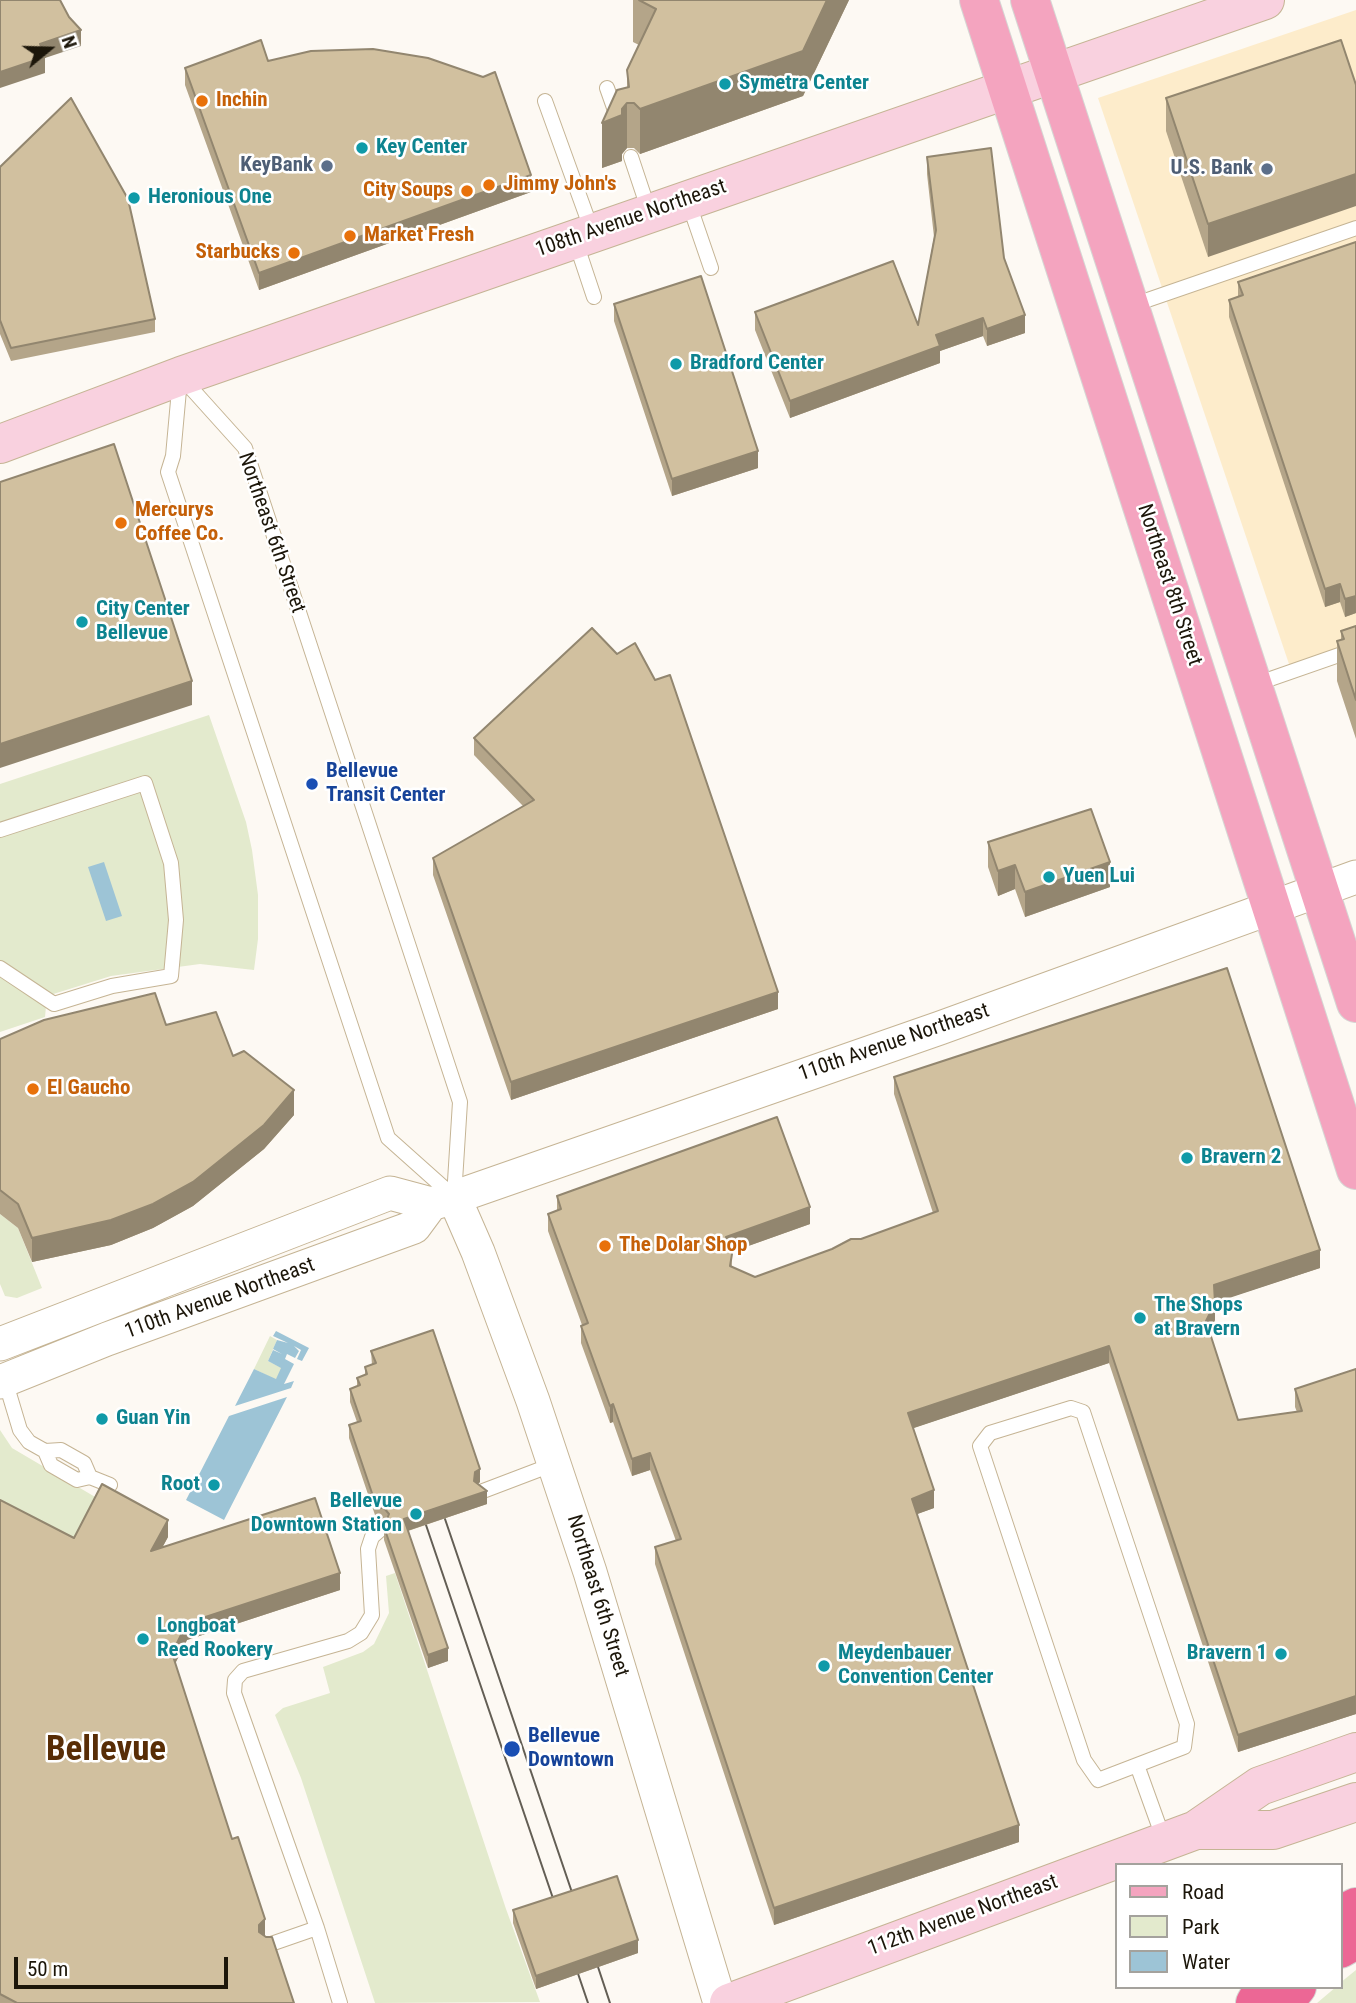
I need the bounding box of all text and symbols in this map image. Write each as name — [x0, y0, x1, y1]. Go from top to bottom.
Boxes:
north arrow — [14, 14, 84, 84]
text: N — [57, 33, 82, 51]
place label: Symetra Center — [739, 71, 869, 97]
marker: Symetra Center — [717, 76, 733, 92]
place label: Inchin — [216, 88, 268, 114]
marker: Inchin — [194, 93, 210, 109]
place label: Key Center — [376, 135, 467, 161]
marker: Key Center — [354, 140, 370, 156]
place label: KeyBank — [240, 153, 313, 179]
place label: U.S. Bank — [1171, 156, 1253, 182]
marker: KeyBank — [319, 158, 335, 174]
marker: U.S. Bank — [1259, 161, 1275, 177]
place label: Jimmy John's — [503, 172, 617, 198]
street label: 108th Avenue Northeast — [532, 175, 730, 263]
marker: Jimmy John's — [481, 177, 497, 193]
place label: City Soups — [363, 178, 453, 204]
marker: City Soups — [459, 183, 475, 199]
place label: Heronious One — [148, 185, 272, 211]
marker: Heronious One — [126, 190, 142, 206]
place label: Market Fresh — [364, 223, 474, 249]
marker: Market Fresh — [342, 228, 358, 244]
place label: Starbucks — [195, 240, 280, 266]
marker: Starbucks — [286, 245, 302, 261]
place label: Bradford Center — [690, 351, 824, 377]
marker: Bradford Center — [668, 356, 684, 372]
street label: Northeast 6th Street — [232, 449, 310, 617]
place label: Mercurys Coffee Co. — [135, 498, 224, 548]
street label: Northeast 8th Street — [1131, 501, 1207, 669]
marker: Mercurys Coffee Co. — [113, 515, 129, 531]
place label: City Center Bellevue — [96, 597, 190, 647]
marker: City Center Bellevue — [74, 614, 90, 630]
place label: Bellevue Transit Center — [326, 759, 445, 809]
marker: Bellevue Transit Center — [304, 776, 320, 792]
place label: Yuen Lui — [1063, 864, 1135, 890]
marker: Yuen Lui — [1041, 869, 1057, 885]
street label: 110th Avenue Northeast — [795, 999, 993, 1087]
place label: El Gaucho — [47, 1076, 130, 1102]
marker: El Gaucho — [25, 1081, 41, 1097]
place label: Bravern 2 — [1201, 1145, 1281, 1171]
marker: Bravern 2 — [1179, 1150, 1195, 1166]
place label: The Dolar Shop — [619, 1233, 747, 1259]
marker: The Dolar Shop — [597, 1238, 613, 1254]
street label: 110th Avenue Northeast — [122, 1253, 318, 1345]
place label: The Shops at Bravern — [1154, 1293, 1243, 1343]
marker: The Shops at Bravern — [1132, 1310, 1148, 1326]
place label: Guan Yin — [116, 1406, 191, 1432]
marker: Guan Yin — [94, 1411, 110, 1427]
place label: Root — [161, 1472, 200, 1498]
marker: Root — [206, 1477, 222, 1493]
place label: Bellevue Downtown Station — [251, 1489, 402, 1539]
marker: Bellevue Downtown Station — [408, 1506, 424, 1522]
street label: Northeast 6th Street — [560, 1512, 634, 1680]
place label: Longboat Reed Rookery — [157, 1614, 273, 1664]
marker: Longboat Reed Rookery — [135, 1631, 151, 1647]
place label: Meydenbauer Convention Center — [838, 1641, 994, 1691]
place label: Bravern 1 — [1187, 1641, 1267, 1667]
marker: Bravern 1 — [1273, 1646, 1289, 1662]
marker: Meydenbauer Convention Center — [816, 1658, 832, 1674]
place label: Bellevue Downtown — [528, 1724, 614, 1774]
district label: Bellevue — [46, 1730, 166, 1772]
marker: Bellevue Downtown — [502, 1739, 522, 1759]
legend — [1114, 1863, 1342, 1989]
street label: 112th Avenue Northeast — [865, 1870, 1061, 1962]
text: Road — [1182, 1880, 1224, 1904]
text: Park — [1182, 1915, 1219, 1939]
scale bar — [18, 1944, 231, 1988]
text: Water — [1182, 1950, 1230, 1974]
text: 50 m — [27, 1957, 68, 1981]

